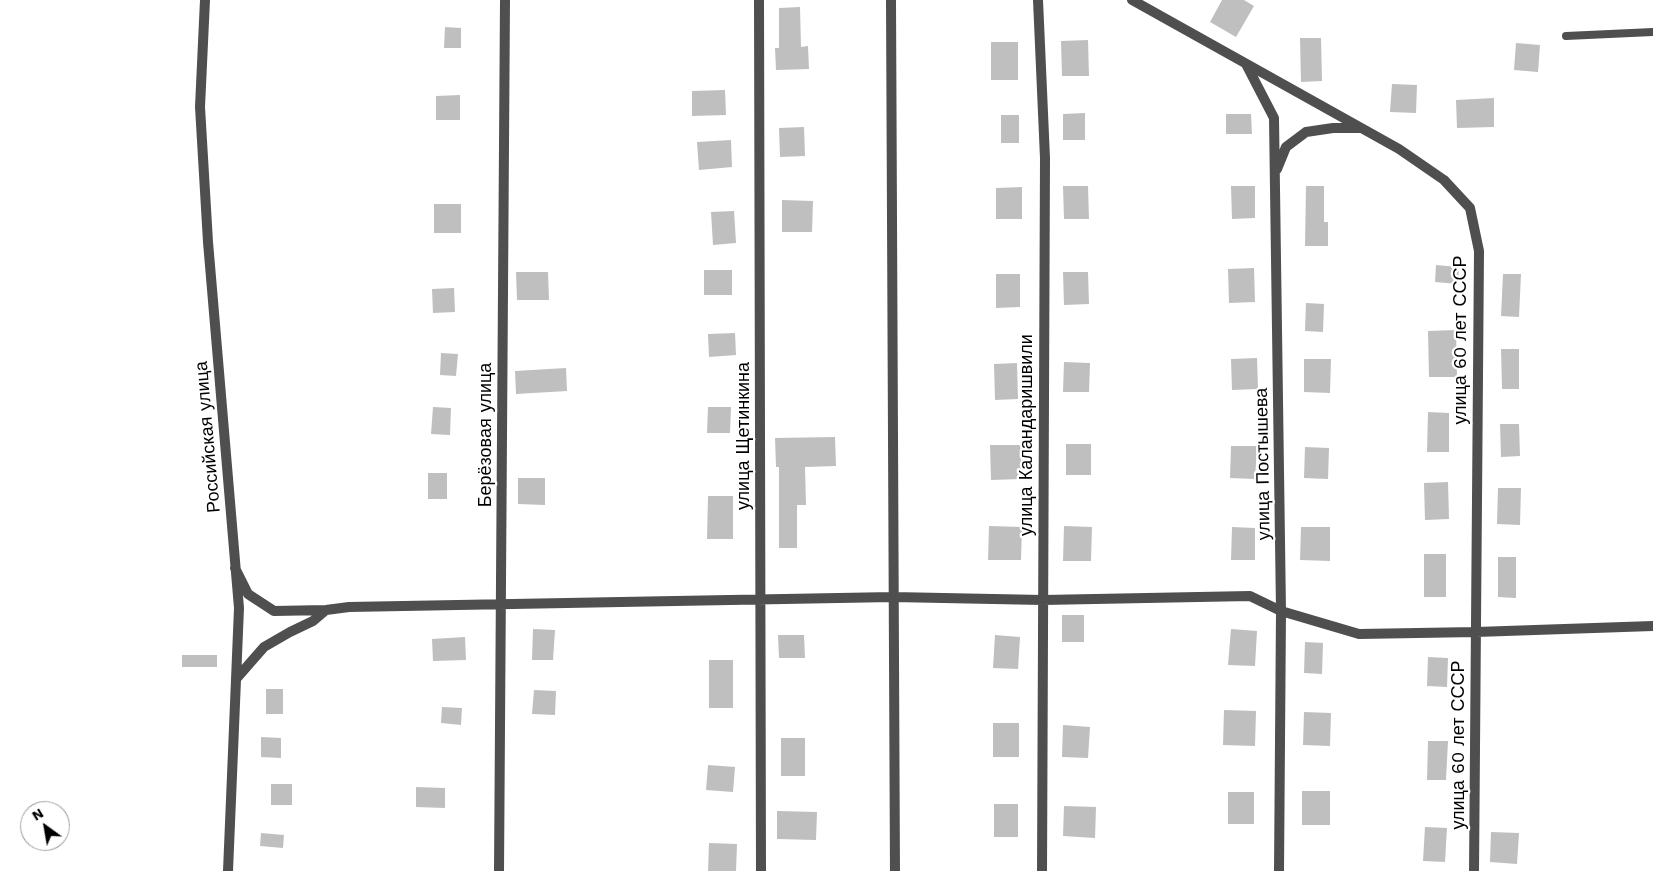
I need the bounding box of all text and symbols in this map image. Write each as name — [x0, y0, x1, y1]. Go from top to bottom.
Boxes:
street label: улица 60 лет СССР — [1450, 255, 1472, 425]
street label: улица Каландаришвили — [1016, 334, 1038, 536]
street label: Российская улица — [191, 360, 225, 514]
street label: улица Щетинкина — [733, 362, 755, 510]
street label: Берёзовая улица — [475, 363, 497, 507]
street label: улица Постышева — [1251, 388, 1275, 540]
street label: улица 60 лет СССР — [1448, 660, 1470, 830]
north arrow — [20, 801, 70, 851]
text: N — [29, 805, 46, 824]

